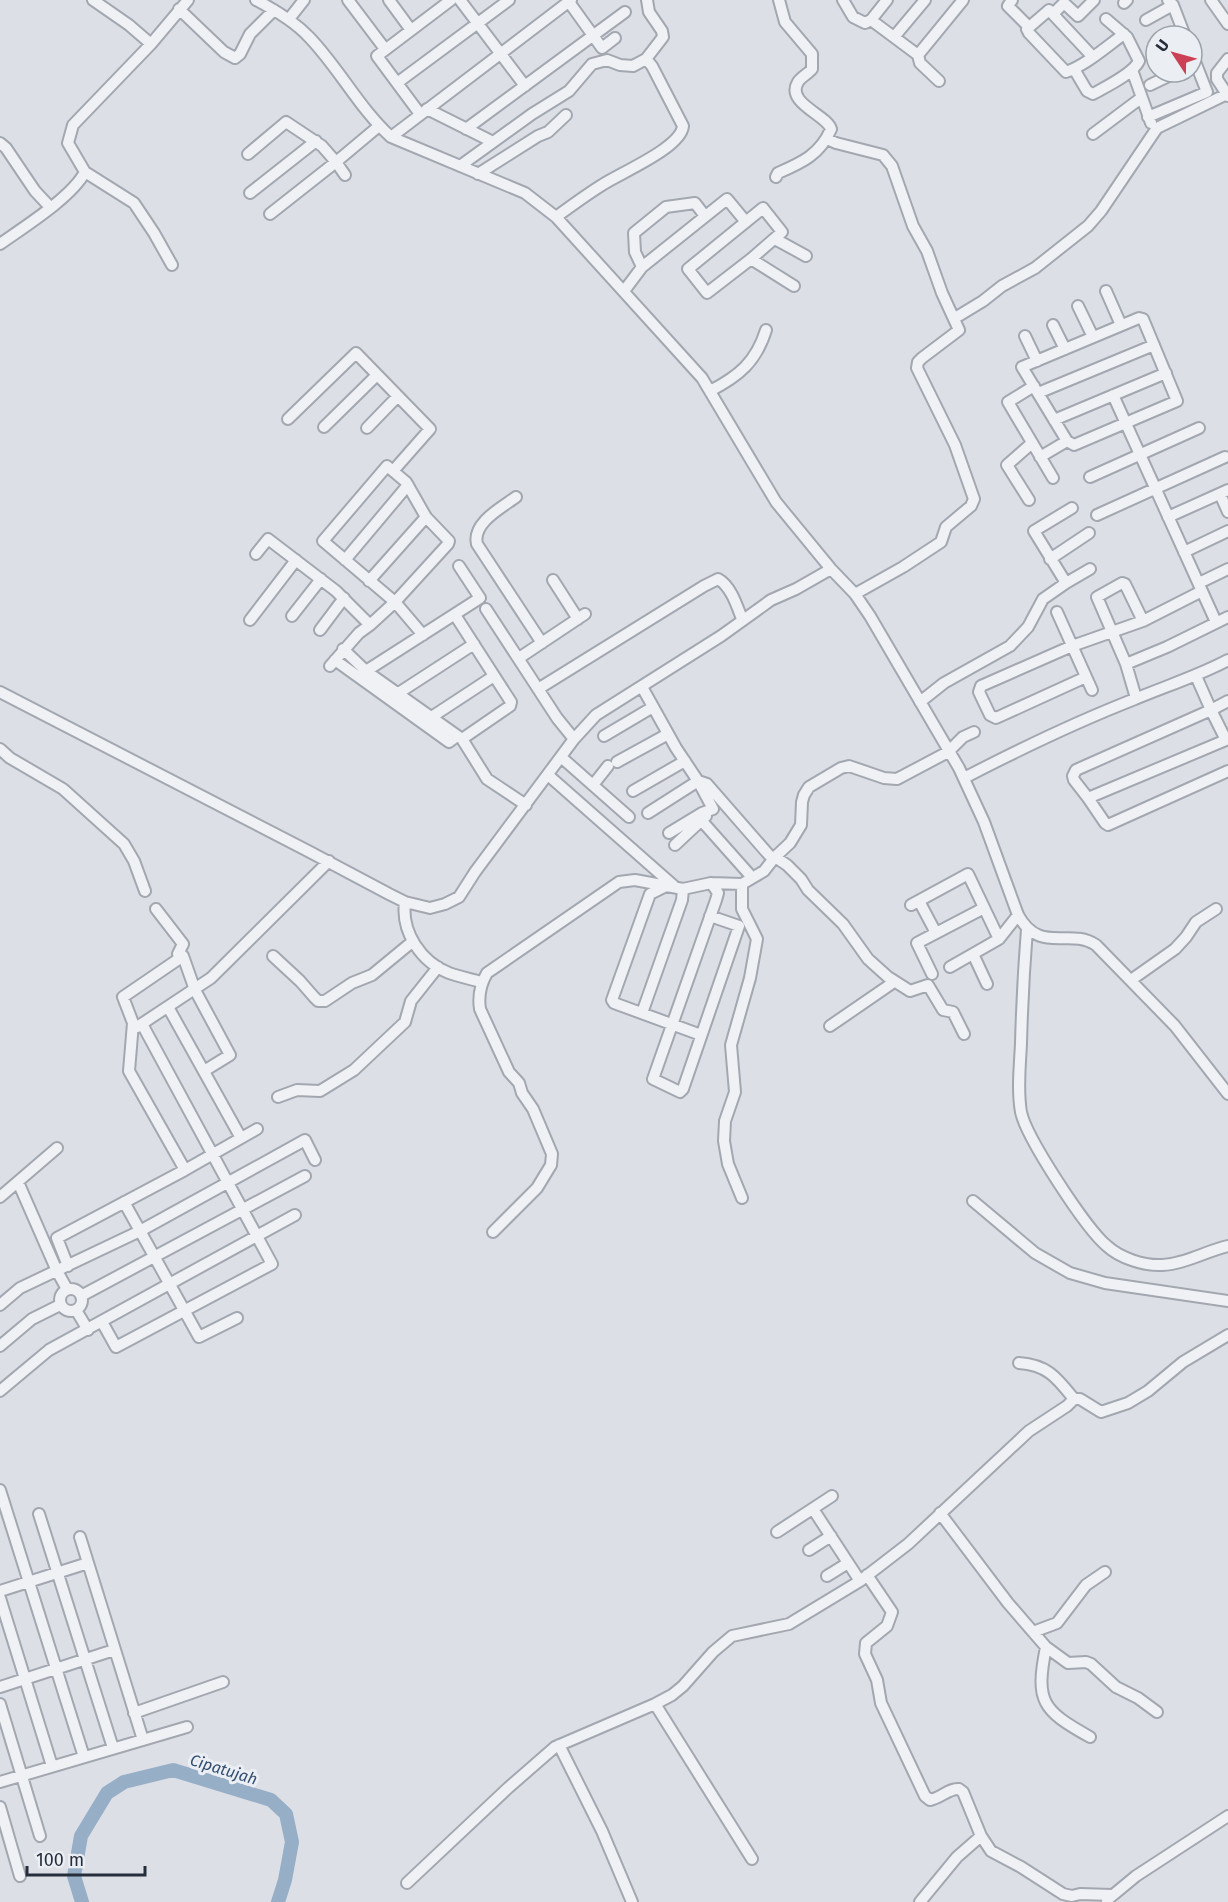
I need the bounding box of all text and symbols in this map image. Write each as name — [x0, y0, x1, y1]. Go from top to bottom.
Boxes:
north arrow — [1144, 24, 1204, 84]
text: U — [1152, 36, 1173, 55]
water label: Cipatujah — [188, 1750, 260, 1789]
scale bar — [27, 1839, 146, 1877]
text: 100 m — [36, 1849, 84, 1871]

